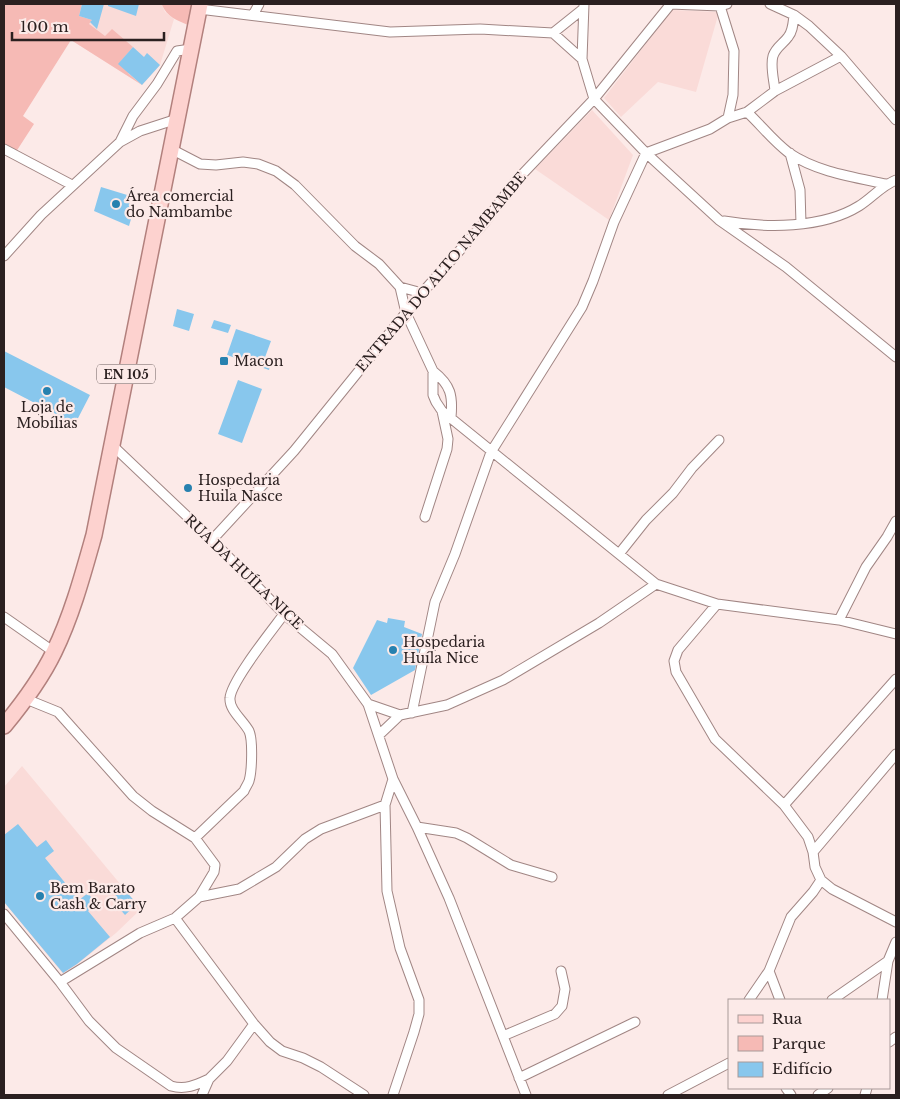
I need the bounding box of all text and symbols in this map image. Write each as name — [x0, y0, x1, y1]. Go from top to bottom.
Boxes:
scale bar — [12, 10, 165, 42]
text: 100 m — [20, 17, 69, 36]
street label: ENTRADA DO ALTO NAMBAMBE — [352, 169, 530, 375]
place label: Área comercial do Nambambe — [125, 187, 234, 221]
marker: Área comercial do Nambambe — [110, 198, 122, 210]
place label: Macon — [234, 352, 284, 370]
marker: Macon — [218, 355, 230, 367]
road number: EN 105 — [97, 364, 155, 384]
marker: Loja de Mobílias — [41, 385, 53, 397]
place label: Loja de Mobílias — [16, 398, 78, 432]
place label: Hospedaria Huila Nasce — [198, 471, 283, 505]
marker: Hospedaria Huila Nasce — [182, 482, 194, 494]
street label: RUA DA HUÍLA NICE — [181, 511, 307, 633]
place label: Hospedaria Huíla Nice — [403, 633, 485, 667]
marker: Hospedaria Huíla Nice — [387, 644, 399, 656]
place label: Bem Barato Cash & Carry — [50, 879, 147, 913]
marker: Bem Barato Cash & Carry — [34, 890, 46, 902]
legend — [728, 999, 890, 1089]
text: Rua — [772, 1009, 803, 1028]
text: Parque — [772, 1034, 826, 1053]
text: Edifício — [772, 1059, 833, 1078]

